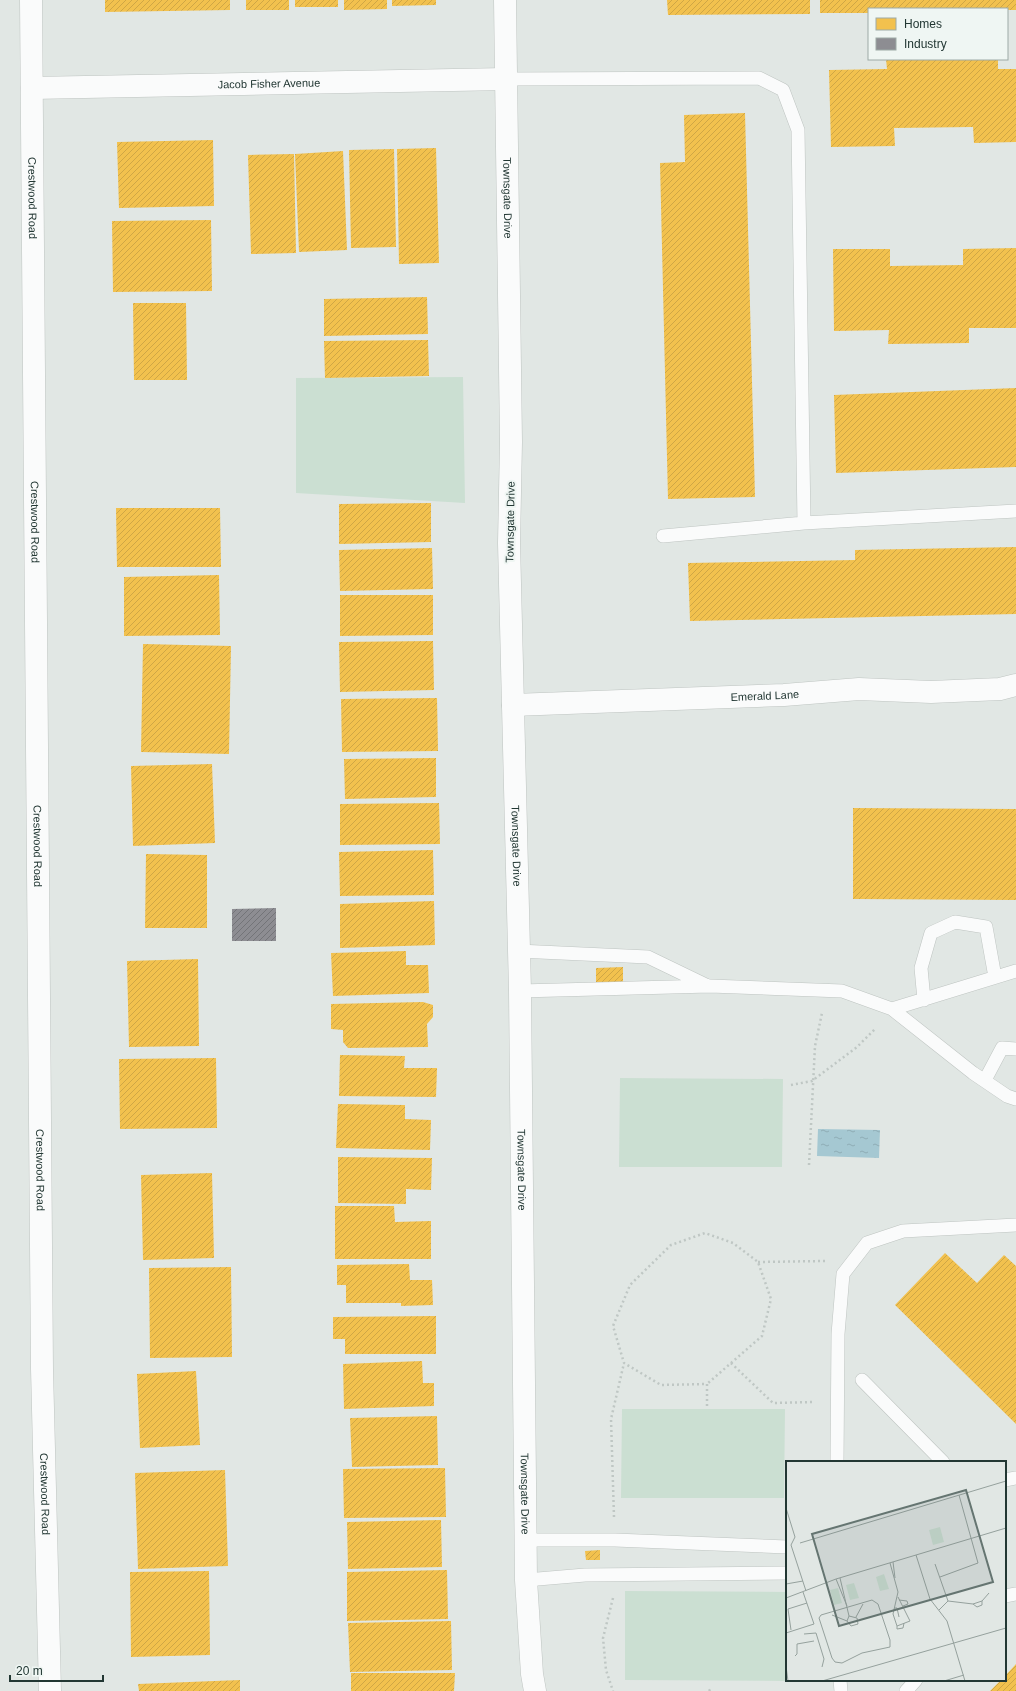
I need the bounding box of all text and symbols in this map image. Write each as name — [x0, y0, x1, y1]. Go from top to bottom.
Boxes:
legend — [868, 8, 1008, 60]
text: Homes — [904, 17, 942, 31]
text: Industry — [904, 37, 947, 51]
street label: Jacob Fisher Avenue — [218, 77, 320, 90]
street label: Crestwood Road — [26, 157, 39, 239]
street label: Townsgate Drive — [501, 157, 514, 239]
street label: Crestwood Road — [29, 481, 42, 563]
street label: Townsgate Drive — [503, 481, 517, 563]
street label: Emerald Lane — [730, 688, 800, 703]
street label: Crestwood Road — [31, 805, 44, 887]
street label: Townsgate Drive — [509, 805, 523, 887]
street label: Crestwood Road — [34, 1129, 47, 1211]
street label: Townsgate Drive — [515, 1129, 528, 1211]
street label: Crestwood Road — [38, 1453, 52, 1535]
street label: Townsgate Drive — [519, 1453, 532, 1535]
inset map — [786, 1461, 1006, 1681]
scale bar — [10, 1657, 103, 1683]
text: 20 m — [16, 1664, 43, 1678]

